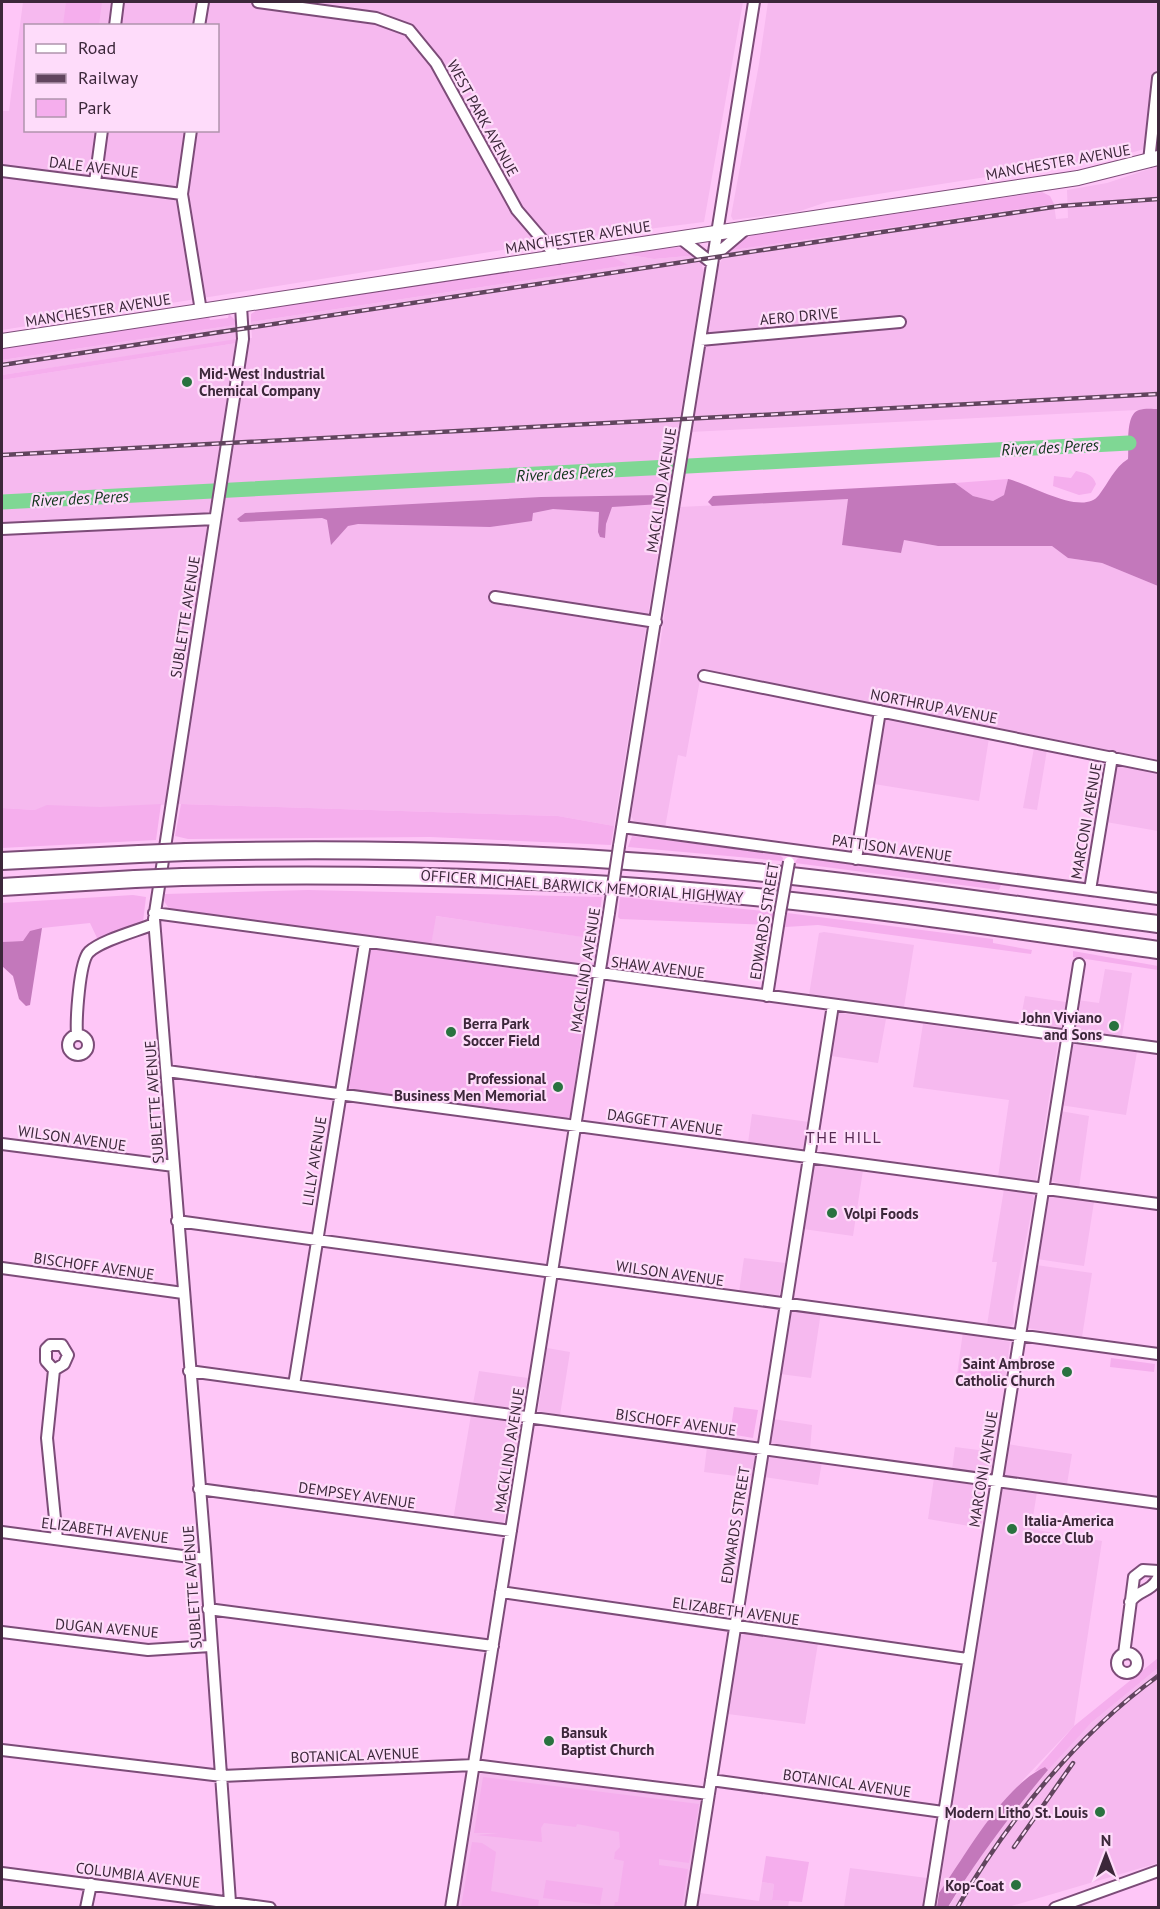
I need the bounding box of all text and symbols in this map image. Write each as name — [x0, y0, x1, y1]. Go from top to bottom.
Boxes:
legend — [24, 24, 219, 132]
text: Road — [78, 36, 116, 59]
street label: WEST PARK AVENUE — [443, 56, 523, 180]
text: Railway — [78, 66, 139, 89]
text: Park — [78, 96, 111, 119]
street label: MANCHESTER AVENUE — [984, 140, 1132, 184]
street label: DALE AVENUE — [48, 152, 140, 182]
street label: MANCHESTER AVENUE — [504, 216, 652, 258]
street label: MANCHESTER AVENUE — [24, 289, 172, 331]
street label: AERO DRIVE — [759, 303, 839, 329]
place label: Mid-West Industrial Chemical Company — [199, 364, 325, 400]
marker: Mid-West Industrial Chemical Company — [180, 375, 194, 389]
street label: MACKLIND AVENUE — [642, 426, 680, 554]
water label: River des Peres — [1001, 434, 1100, 460]
water label: River des Peres — [516, 460, 615, 486]
water label: River des Peres — [31, 485, 130, 511]
street label: SUBLETTE AVENUE — [166, 555, 204, 679]
street label: NORTHRUP AVENUE — [869, 684, 999, 728]
street label: MARCONI AVENUE — [1066, 761, 1106, 881]
street label: PATTISON AVENUE — [831, 830, 953, 866]
street label: EDWARDS STREET — [745, 860, 783, 981]
street label: OFFICER MICHAEL BARWICK MEMORIAL HIGHWAY — [420, 865, 745, 907]
street label: MACKLIND AVENUE — [566, 906, 604, 1034]
street label: SHAW AVENUE — [610, 952, 706, 982]
place label: John Viviano and Sons — [1020, 1008, 1102, 1044]
place label: Berra Park Soccer Field — [463, 1014, 540, 1050]
marker: John Viviano and Sons — [1107, 1019, 1121, 1033]
marker: Berra Park Soccer Field — [444, 1025, 458, 1039]
street label: SUBLETTE AVENUE — [140, 1040, 168, 1164]
place label: Professional Business Men Memorial — [394, 1069, 547, 1105]
marker: Professional Business Men Memorial — [551, 1080, 565, 1094]
street label: DAGGETT AVENUE — [606, 1104, 724, 1140]
street label: LILLY AVENUE — [298, 1115, 330, 1207]
street label: WILSON AVENUE — [17, 1121, 127, 1155]
district label: THE HILL — [806, 1127, 882, 1147]
place label: Volpi Foods — [843, 1204, 918, 1223]
marker: Volpi Foods — [825, 1206, 839, 1220]
street label: BISCHOFF AVENUE — [32, 1248, 156, 1284]
street label: WILSON AVENUE — [615, 1256, 725, 1290]
place label: Saint Ambrose Catholic Church — [955, 1354, 1055, 1390]
marker: Saint Ambrose Catholic Church — [1060, 1365, 1074, 1379]
street label: MACKLIND AVENUE — [490, 1386, 528, 1514]
street label: BISCHOFF AVENUE — [614, 1404, 738, 1440]
street label: MARCONI AVENUE — [964, 1409, 1002, 1529]
street label: EDWARDS STREET — [716, 1464, 754, 1585]
street label: DEMPSEY AVENUE — [297, 1477, 417, 1513]
place label: Italia-America Bocce Club — [1024, 1511, 1114, 1547]
street label: ELIZABETH AVENUE — [40, 1513, 170, 1547]
marker: Italia-America Bocce Club — [1005, 1522, 1019, 1536]
street label: SUBLETTE AVENUE — [178, 1525, 206, 1649]
street label: ELIZABETH AVENUE — [671, 1593, 801, 1629]
street label: DUGAN AVENUE — [54, 1614, 160, 1642]
place label: Bansuk Baptist Church — [561, 1723, 654, 1759]
marker: Bansuk Baptist Church — [542, 1734, 556, 1748]
street label: BOTANICAL AVENUE — [290, 1743, 420, 1767]
street label: BOTANICAL AVENUE — [782, 1765, 912, 1801]
place label: Modern Litho St. Louis — [945, 1803, 1088, 1822]
marker: Modern Litho St. Louis — [1093, 1805, 1107, 1819]
north arrow — [1076, 1825, 1136, 1885]
text: N — [1101, 1830, 1111, 1850]
street label: COLUMBIA AVENUE — [75, 1858, 201, 1892]
place label: Kop-Coat — [945, 1876, 1005, 1895]
marker: Kop-Coat — [1009, 1878, 1023, 1892]

